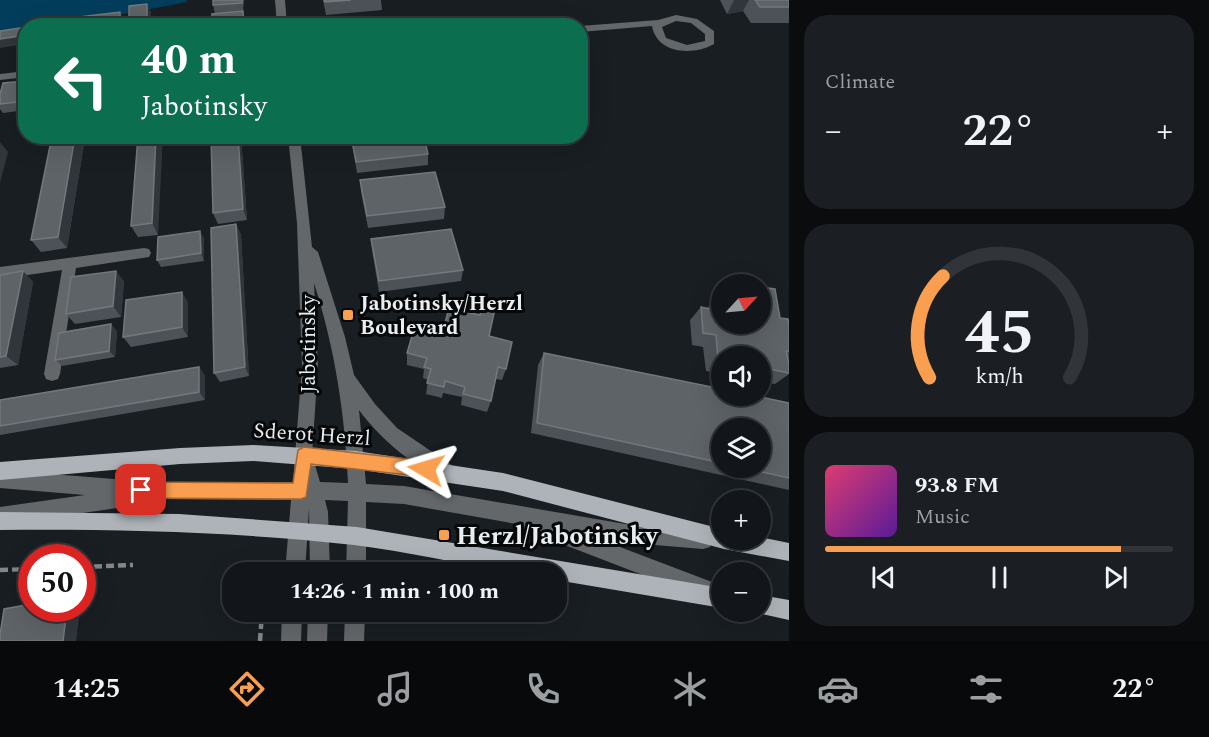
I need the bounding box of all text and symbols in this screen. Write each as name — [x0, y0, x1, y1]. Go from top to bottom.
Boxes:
text: 40 m — [141, 29, 236, 92]
icon: left — [42, 42, 120, 120]
text: Climate — [825, 67, 895, 97]
text: Jabotinsky — [141, 86, 267, 128]
text: 22° — [963, 97, 1036, 166]
text: − — [825, 106, 842, 156]
text: + — [1157, 106, 1173, 156]
north arrow — [711, 274, 771, 334]
map controls — [711, 274, 771, 622]
text: 45 — [964, 286, 1034, 381]
place label: Jabotinsky/Herzl Boulevard — [360, 288, 523, 344]
street label: Jabotinsky — [293, 294, 325, 393]
marker: Jabotinsky/Herzl Boulevard — [341, 308, 355, 322]
button: sound — [711, 346, 771, 406]
text: km/h — [975, 360, 1023, 393]
street label: Sderot Herzl — [252, 415, 372, 455]
button: layers — [711, 418, 771, 478]
position arrow — [394, 437, 458, 501]
pin — [115, 464, 166, 515]
text: 93.8 FM — [915, 469, 999, 502]
icon: arrive — [124, 473, 157, 506]
button: + — [711, 490, 771, 550]
text: Music — [915, 502, 970, 532]
place label: Herzl/Jabotinsky — [456, 516, 659, 556]
marker: Herzl/Jabotinsky — [437, 528, 451, 542]
speed limit sign: 50 — [18, 544, 96, 622]
icon: previous — [867, 561, 900, 594]
icon: pause — [983, 561, 1016, 594]
icon: next — [1099, 561, 1132, 594]
button: − — [711, 562, 771, 622]
text: 14:26 · 1 min · 100 m — [290, 575, 499, 608]
text: 14:25 — [53, 668, 121, 710]
icon: directions — [226, 668, 268, 710]
icon: music — [374, 668, 416, 710]
icon: phone — [522, 668, 564, 710]
icon: climate — [669, 668, 711, 710]
icon: car — [817, 668, 859, 710]
icon: filters — [965, 668, 1007, 710]
text: 22° — [1112, 668, 1156, 710]

